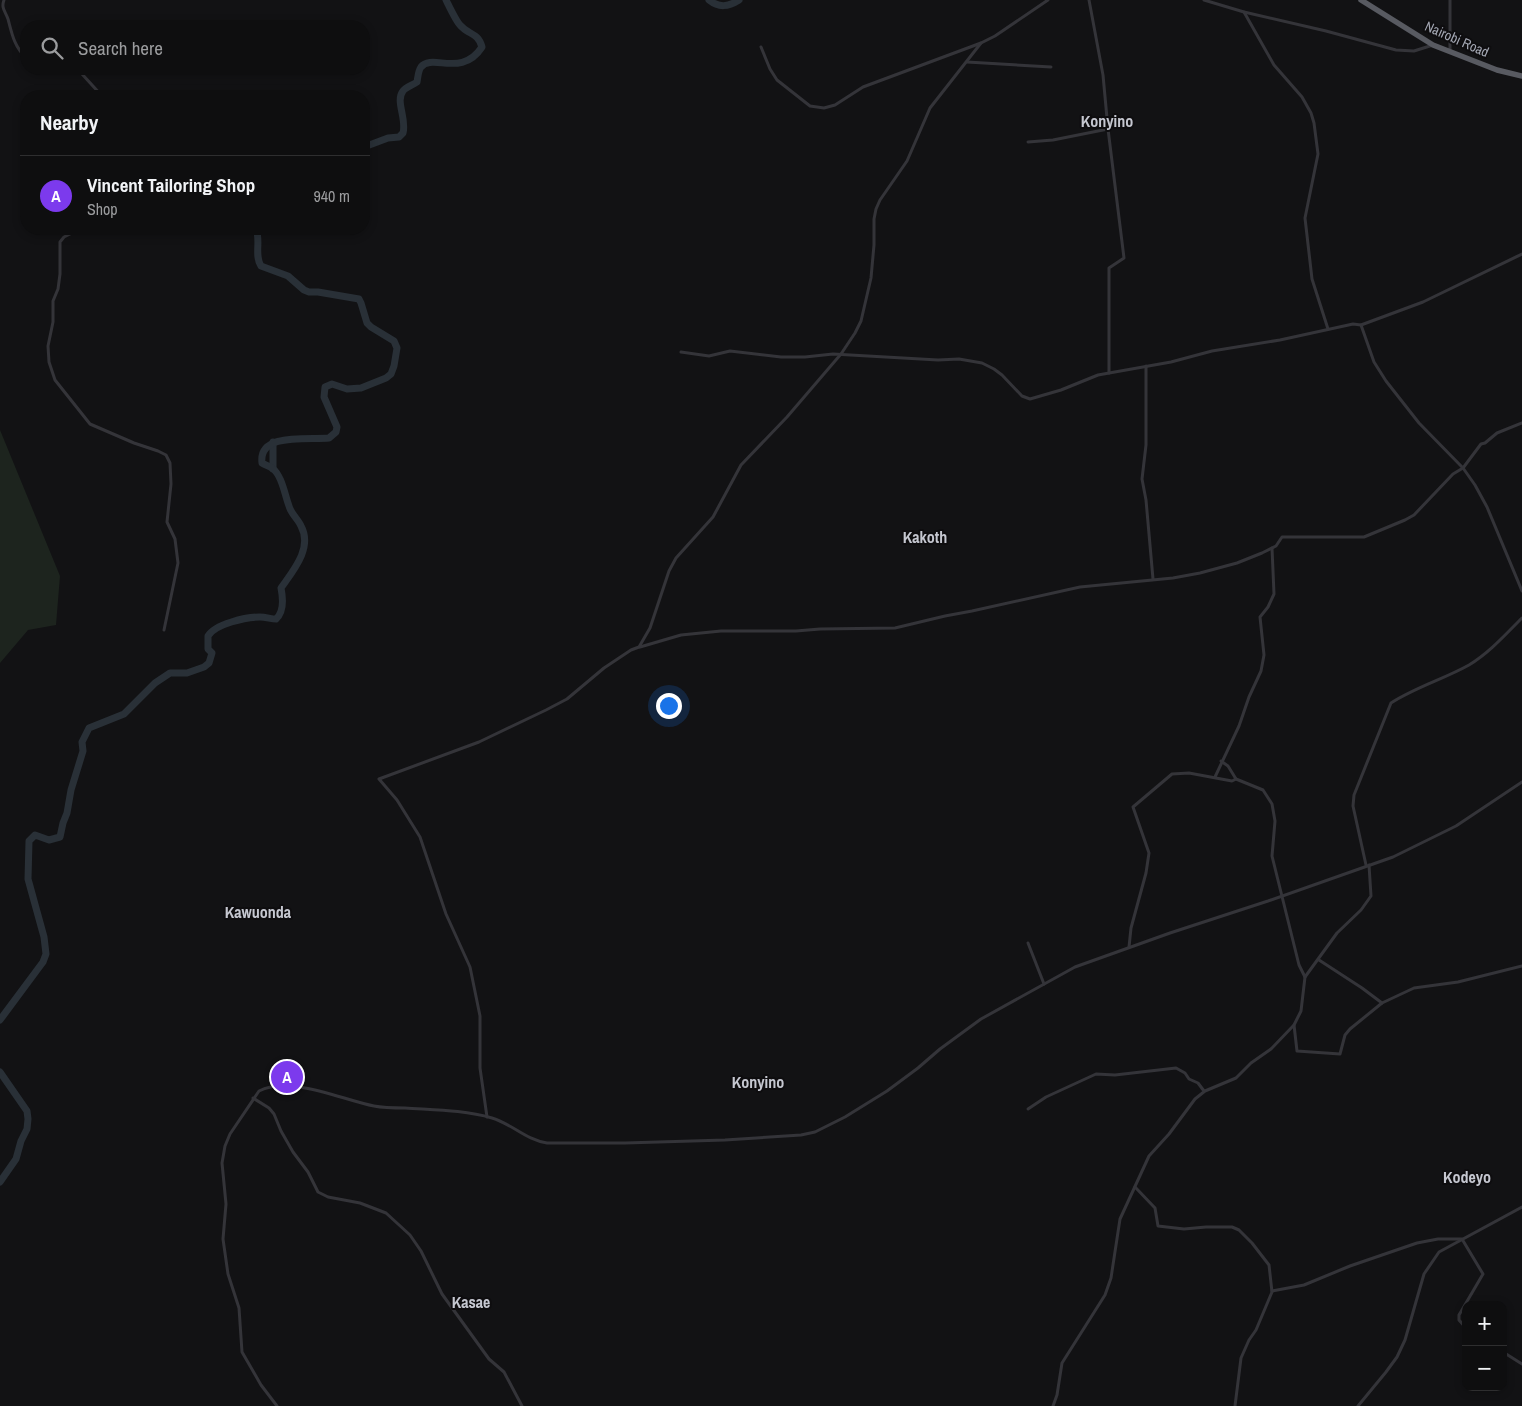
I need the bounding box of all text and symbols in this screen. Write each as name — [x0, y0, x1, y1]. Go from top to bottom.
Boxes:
street label: Nairobi Road — [1422, 17, 1492, 61]
search box — [20, 20, 370, 75]
icon: search — [38, 34, 66, 62]
text: Search here — [78, 35, 163, 61]
text: Nearby — [40, 108, 98, 137]
district label: Konyino — [1081, 110, 1133, 132]
text: Vincent Tailoring Shop — [87, 172, 255, 198]
text: A — [51, 185, 61, 207]
text: 940 m — [314, 185, 350, 207]
text: Shop — [87, 198, 118, 220]
district label: Kakoth — [903, 526, 947, 548]
your location — [656, 693, 682, 719]
district label: Kawuonda — [225, 901, 292, 923]
pin: A — [271, 1058, 303, 1096]
district label: Konyino — [732, 1071, 784, 1093]
district label: Kodeyo — [1443, 1166, 1491, 1188]
district label: Kasae — [452, 1291, 490, 1313]
map controls — [1462, 1301, 1507, 1391]
button: + — [1462, 1301, 1507, 1346]
button: − — [1462, 1346, 1507, 1391]

